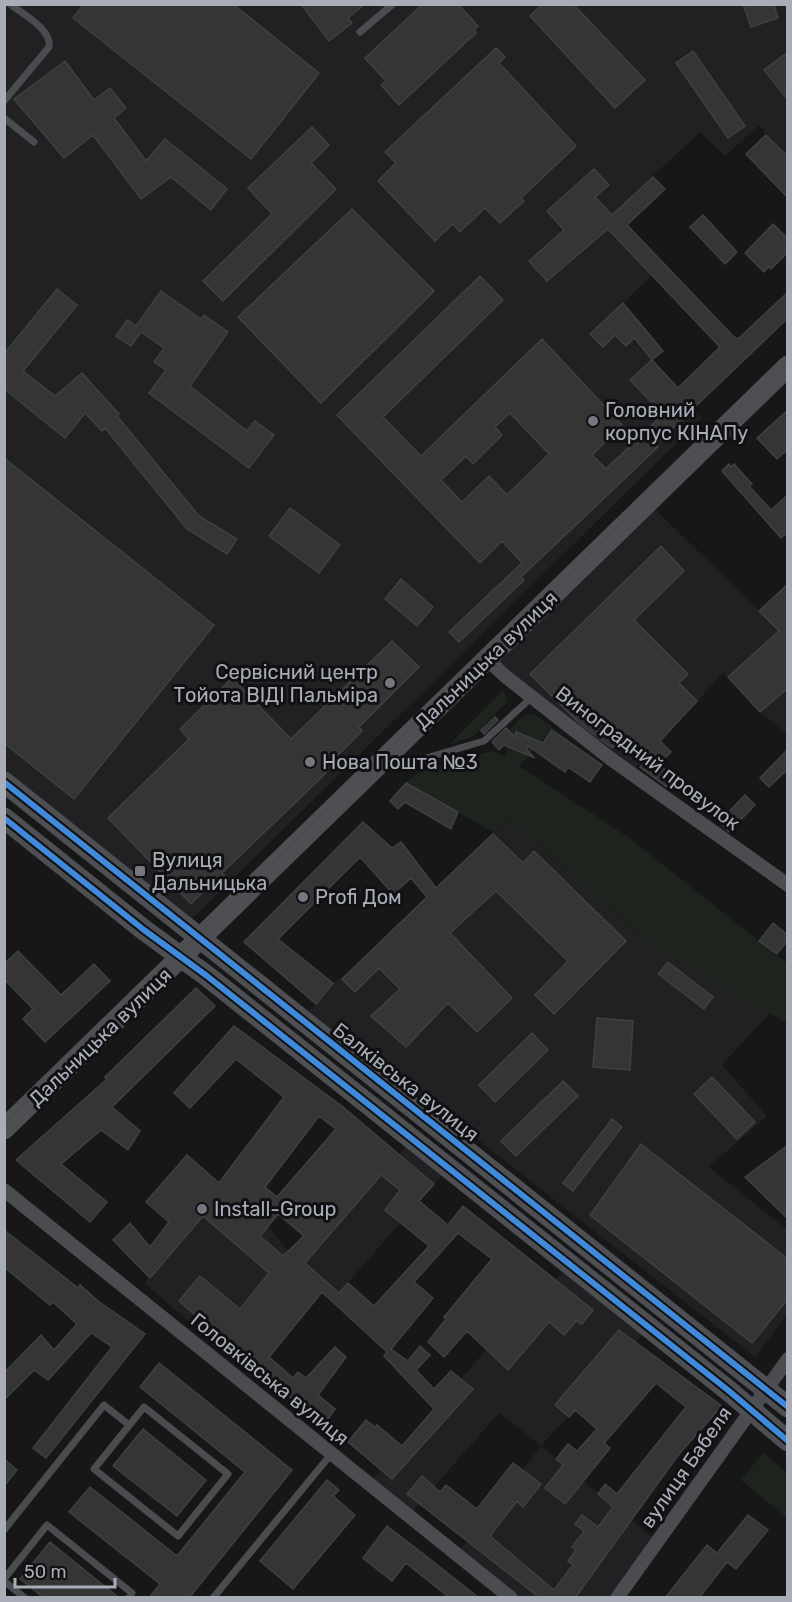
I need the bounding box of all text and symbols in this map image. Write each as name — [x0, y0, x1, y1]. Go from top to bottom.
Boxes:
place label: Головний корпус КІНАПу — [605, 398, 748, 445]
marker: Головний корпус КІНАПу — [586, 414, 600, 428]
street label: Дальницька вулиця — [410, 586, 562, 734]
place label: Сервісний центр Тойота ВІДІ Пальміра — [173, 660, 378, 707]
marker: Сервісний центр Тойота ВІДІ Пальміра — [383, 676, 397, 690]
street label: Виноградний провулок — [551, 681, 745, 835]
place label: Нова Пошта №3 — [322, 750, 478, 774]
marker: Нова Пошта №3 — [303, 755, 317, 769]
place label: Вулиця Дальницька — [152, 848, 267, 895]
marker: Вулиця Дальницька — [133, 864, 147, 878]
place label: Profi Дом — [315, 885, 402, 909]
marker: Profi Дом — [296, 890, 310, 904]
street label: Дальницька вулиця — [24, 963, 176, 1111]
street label: Балківська вулиця — [328, 1018, 484, 1146]
place label: Install-Group — [214, 1197, 337, 1221]
marker: Install-Group — [195, 1202, 209, 1216]
street label: Головківська вулиця — [186, 1308, 354, 1450]
street label: вулиця Бабеля — [635, 1402, 737, 1532]
scale bar — [15, 1551, 116, 1589]
text: 50 m — [24, 1561, 67, 1583]

